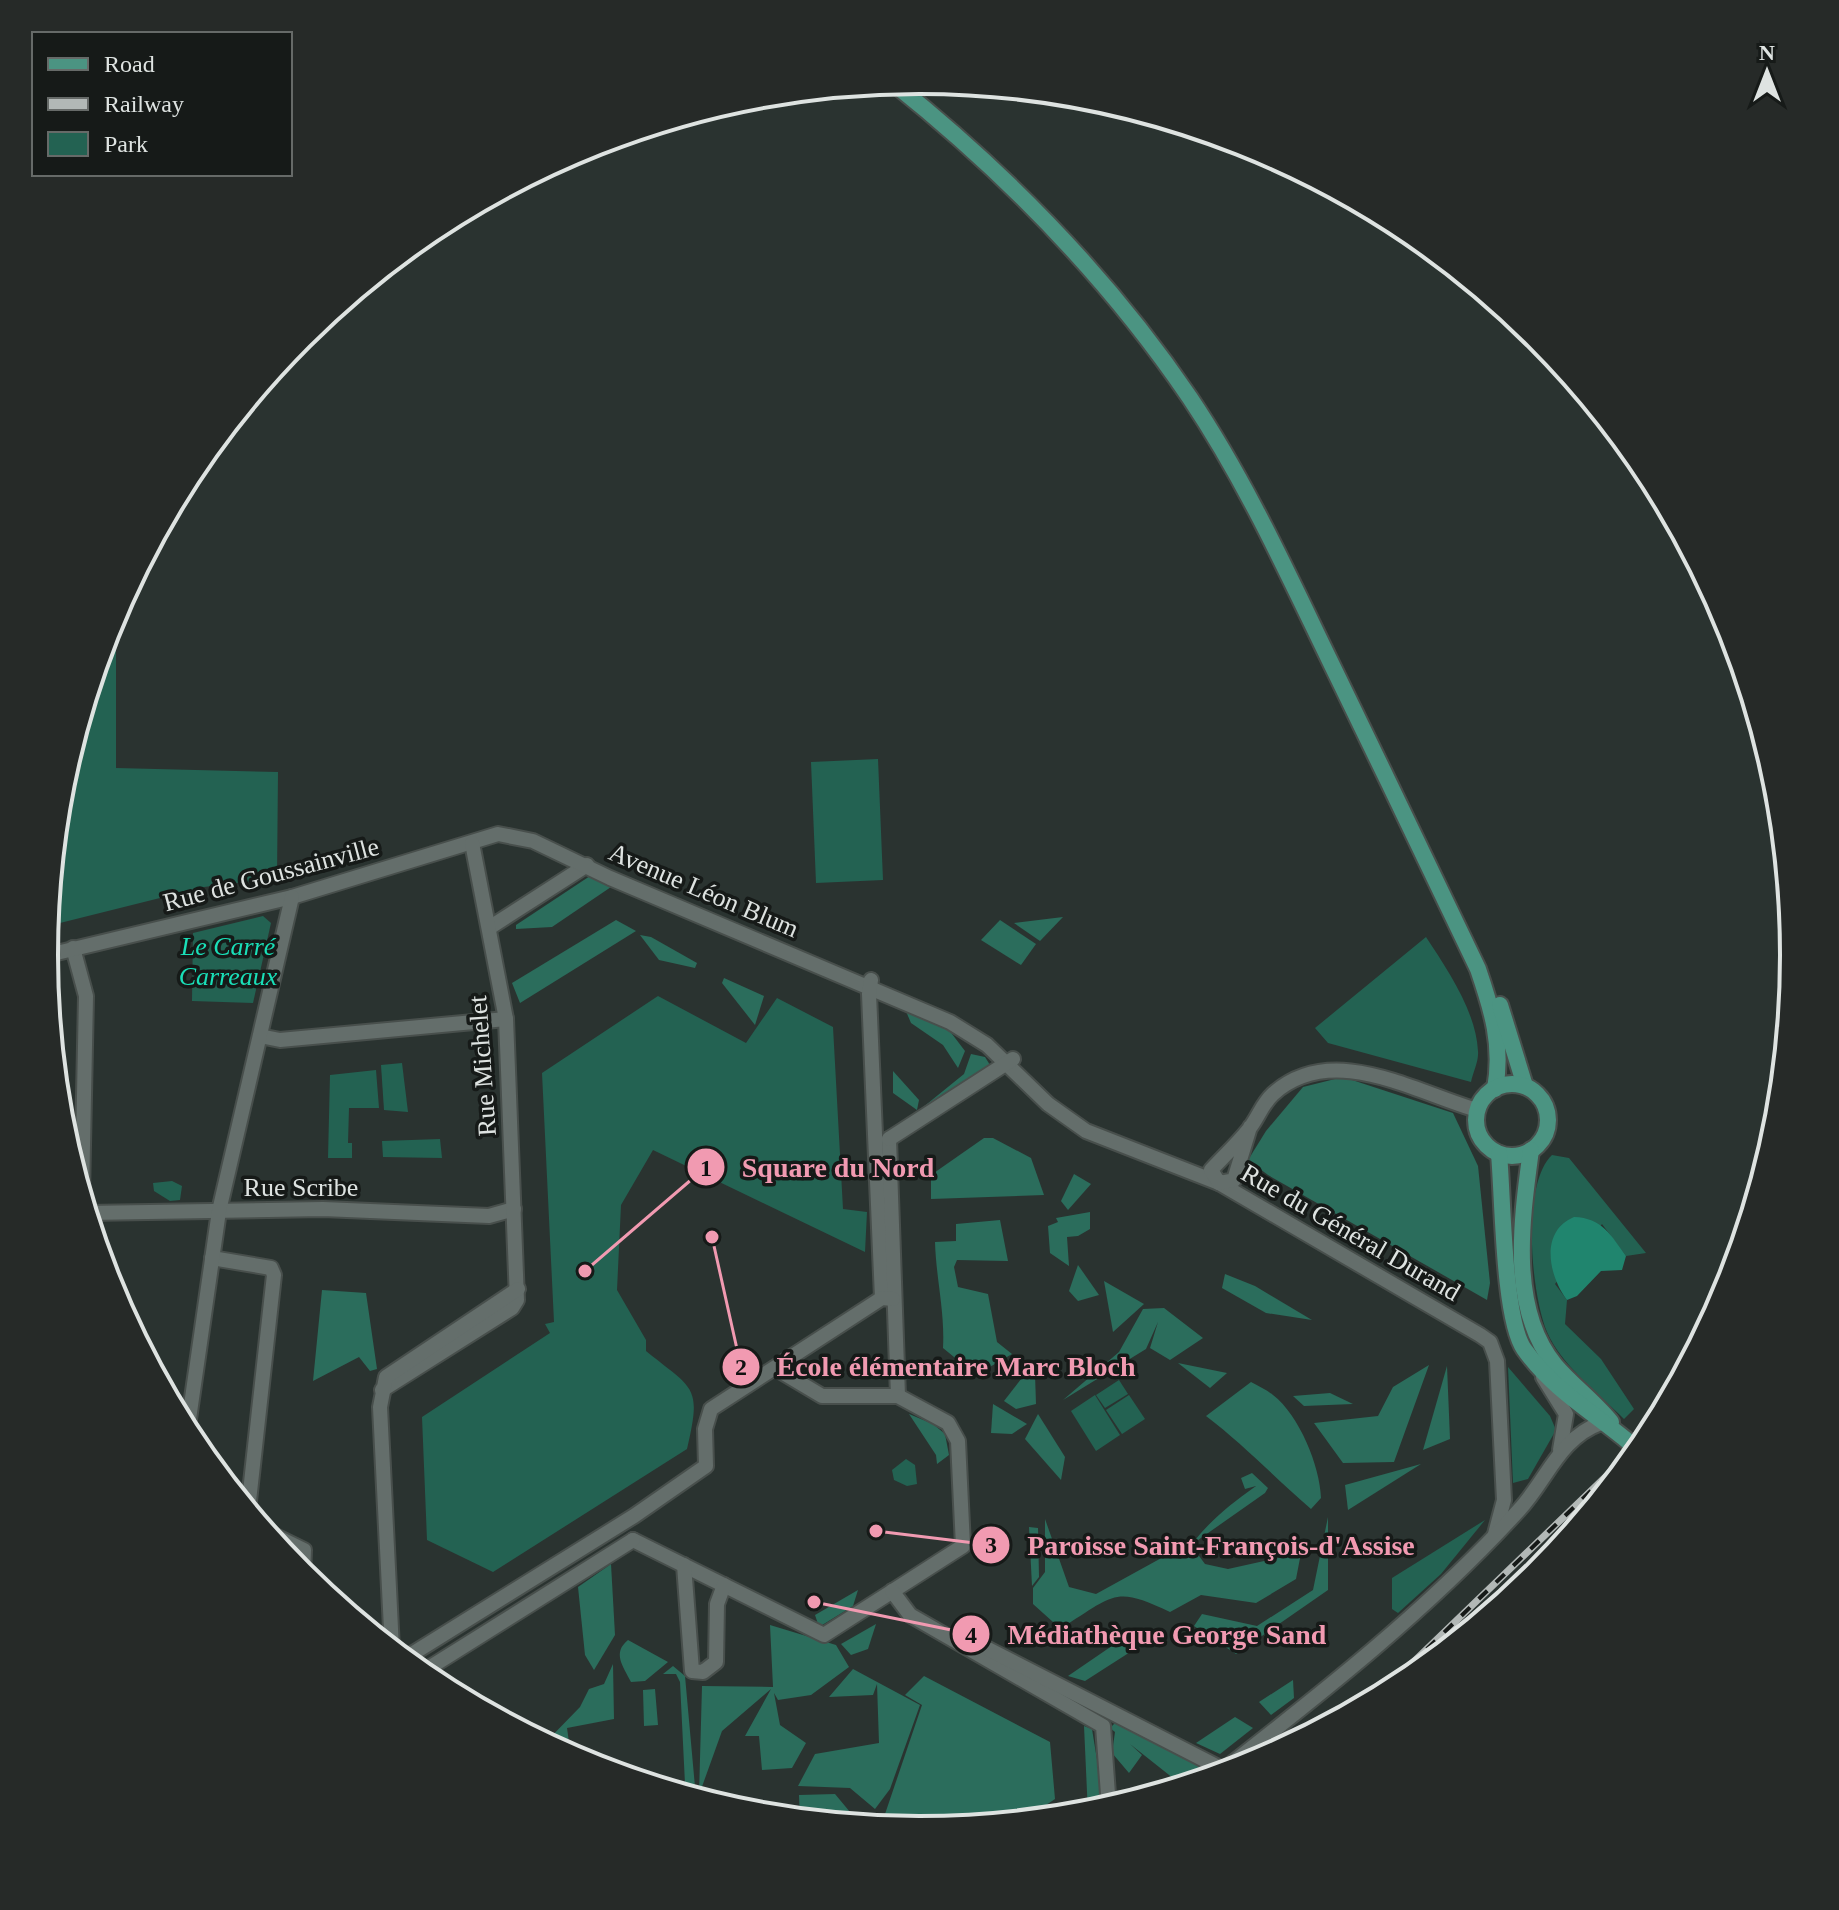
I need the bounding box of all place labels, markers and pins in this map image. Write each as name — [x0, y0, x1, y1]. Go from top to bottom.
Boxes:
callout: Square du Nord — [686, 1141, 950, 1193]
callout: École élémentaire Marc Bloch — [721, 1341, 1151, 1393]
callout: Paroisse Saint-François-d'Assise — [971, 1519, 1430, 1571]
callout: Médiathèque George Sand — [951, 1608, 1342, 1660]

